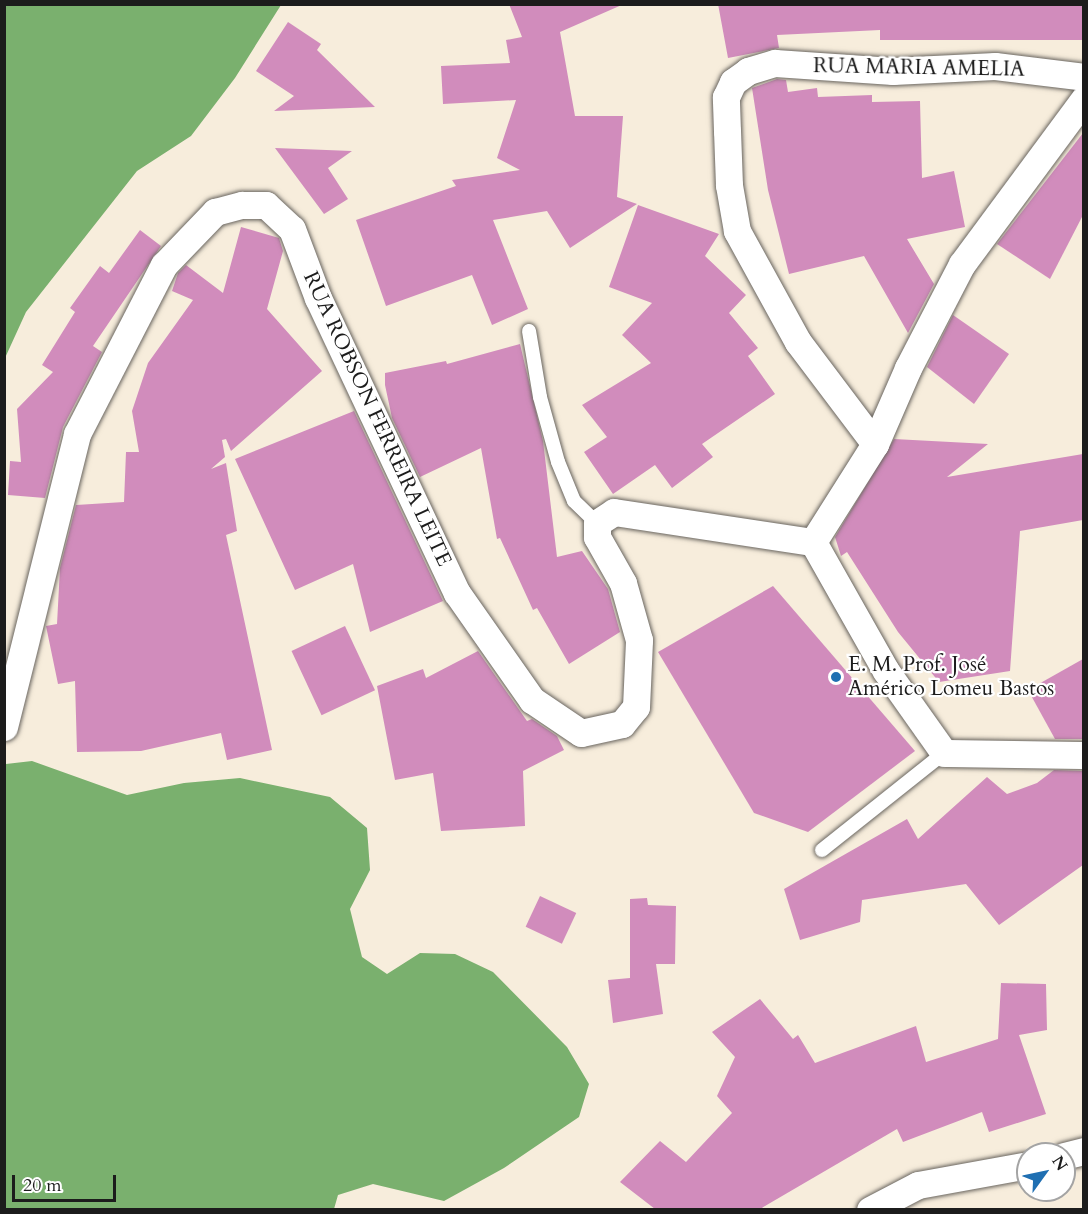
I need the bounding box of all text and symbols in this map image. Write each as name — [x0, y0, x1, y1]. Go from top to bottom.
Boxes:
street label: RUA MARIA AMELIA — [813, 54, 1025, 82]
street label: RUA ROBSON FERREIRA LEITE — [298, 268, 456, 570]
place label: E. M. Prof. José Américo Lomeu Bastos — [848, 652, 1054, 702]
marker: E. M. Prof. José Américo Lomeu Bastos — [829, 670, 843, 684]
north arrow — [1016, 1142, 1076, 1202]
text: N — [1046, 1151, 1072, 1175]
scale bar — [15, 1163, 118, 1201]
text: 20 m — [23, 1173, 62, 1198]

